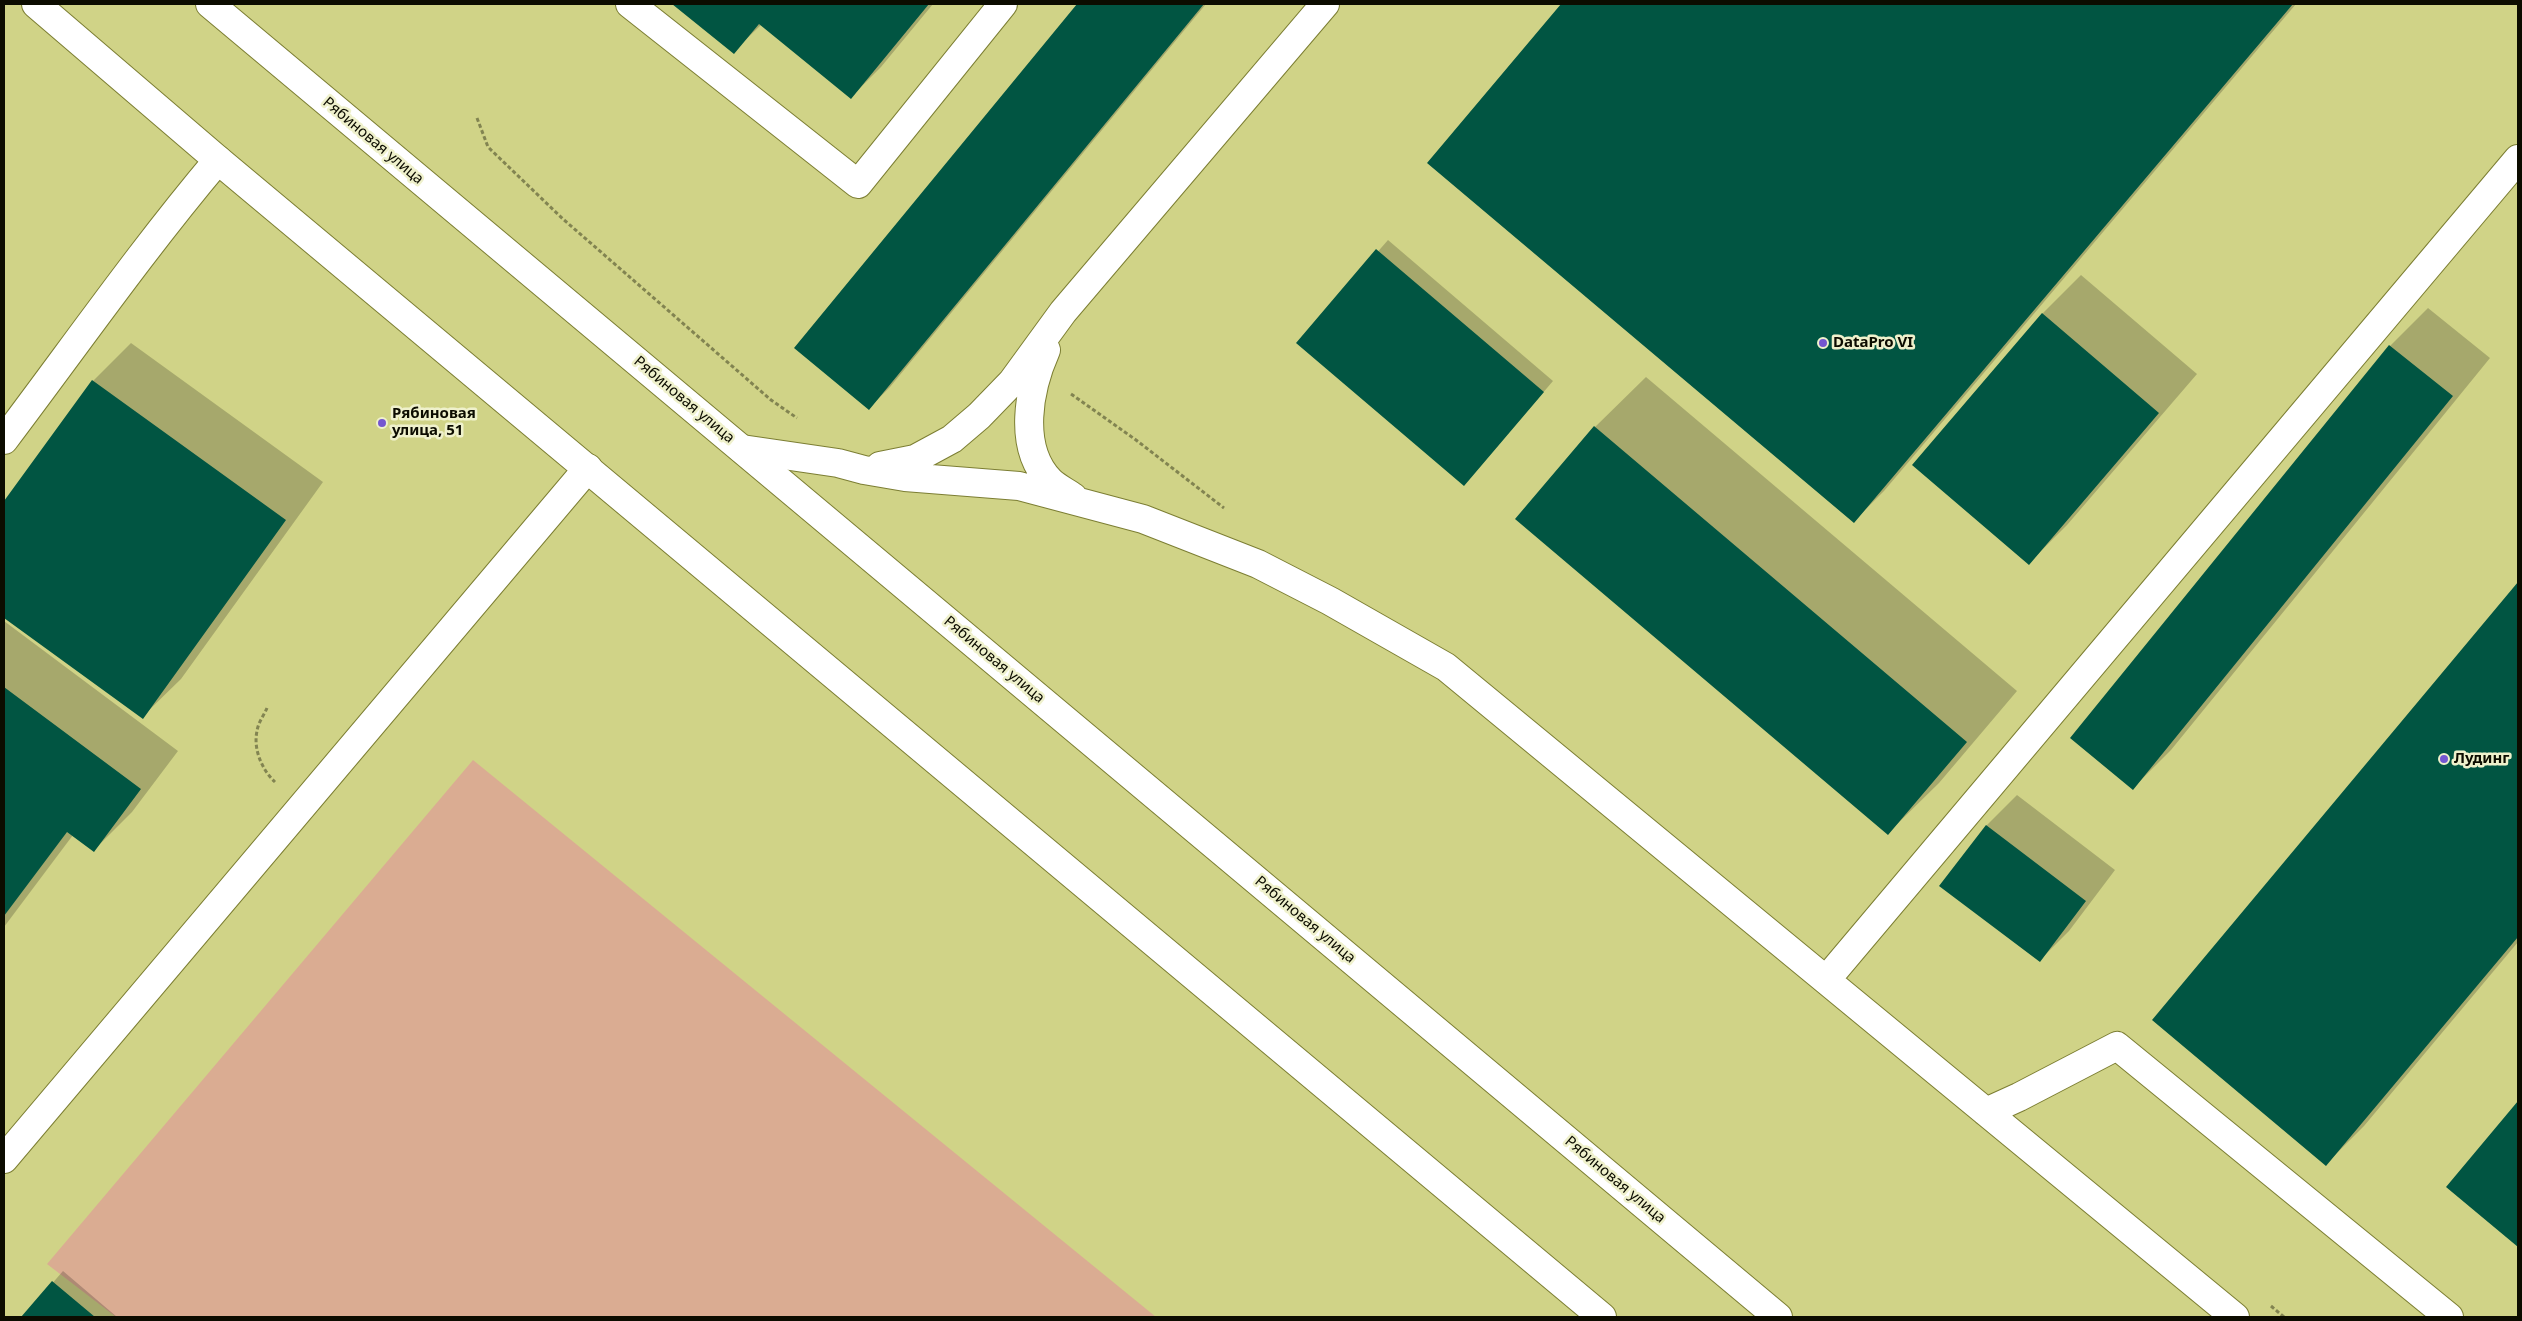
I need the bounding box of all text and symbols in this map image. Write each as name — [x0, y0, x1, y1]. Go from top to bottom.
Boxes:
street label: Рябиновая улица — [319, 94, 427, 188]
place label: DataPro VI — [1833, 334, 1913, 352]
marker: DataPro VI — [1817, 337, 1829, 349]
street label: Рябиновая улица — [630, 353, 738, 447]
place label: Рябиновая улица, 51 — [392, 405, 476, 440]
marker: Рябиновая улица, 51 — [376, 417, 388, 429]
street label: Рябиновая улица — [940, 613, 1048, 707]
place label: Лудинг — [2454, 750, 2509, 768]
marker: Лудинг — [2438, 753, 2450, 765]
street label: Рябиновая улица — [1251, 873, 1359, 967]
street label: Рябиновая улица — [1561, 1133, 1669, 1227]

